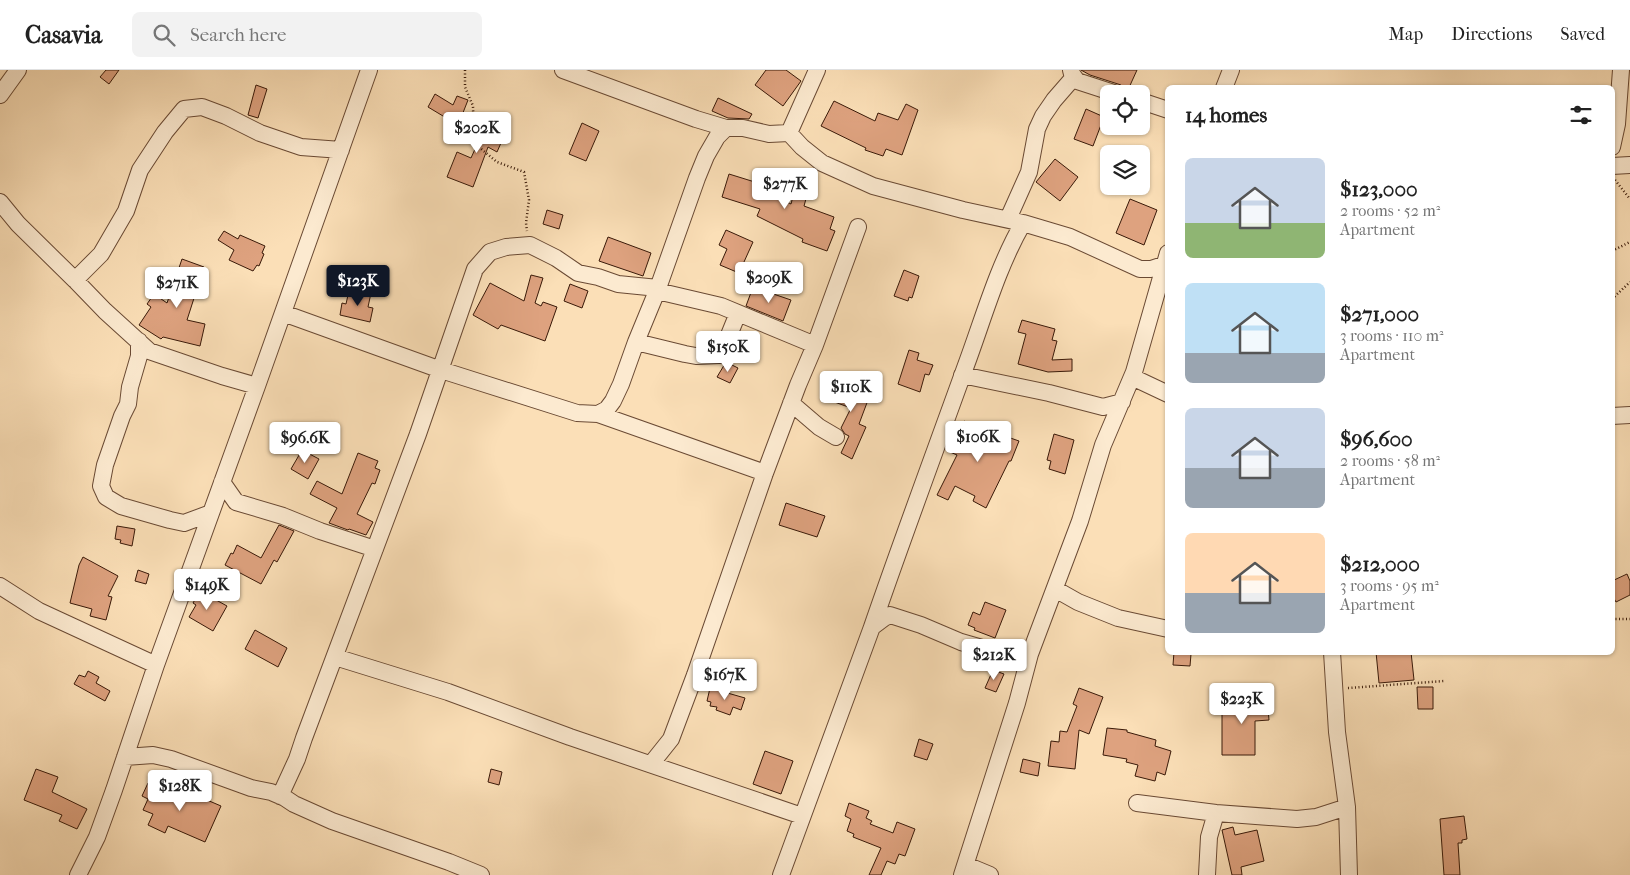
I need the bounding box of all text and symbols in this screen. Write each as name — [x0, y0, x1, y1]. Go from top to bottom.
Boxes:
search box — [132, 12, 482, 57]
text: Casavia — [25, 21, 102, 49]
icon: search — [150, 21, 178, 49]
text: Search here — [190, 24, 286, 46]
text: Map — [1389, 24, 1423, 45]
text: Directions — [1451, 24, 1532, 45]
text: Saved — [1560, 24, 1605, 45]
map controls — [1100, 85, 1150, 195]
button: locate — [1100, 85, 1150, 135]
icon: filters — [1567, 101, 1595, 129]
text: 14 homes — [1185, 103, 1267, 127]
pin: $202K — [442, 112, 512, 154]
text: $202K — [454, 118, 500, 137]
button: layers — [1100, 145, 1150, 195]
pin: $277K — [750, 168, 820, 210]
text: $277K — [763, 174, 807, 193]
text: $123,000 — [1340, 177, 1418, 201]
icon: home — [1225, 178, 1285, 238]
text: 2 rooms · 52 m² — [1340, 201, 1440, 220]
text: Apartment — [1340, 220, 1415, 239]
pin: $209K — [734, 262, 804, 304]
pin: $123K — [323, 264, 393, 307]
pin: $271K — [142, 266, 212, 309]
text: $209K — [746, 268, 792, 287]
text: $123K — [338, 271, 378, 290]
text: $271K — [156, 273, 198, 292]
text: $271,000 — [1340, 302, 1419, 326]
icon: home — [1225, 303, 1285, 363]
text: 3 rooms · 110 m² — [1340, 326, 1444, 345]
pin: $150K — [693, 330, 763, 373]
text: $150K — [707, 337, 749, 356]
text: Apartment — [1340, 345, 1415, 364]
pin: $110K — [816, 370, 886, 413]
text: $110K — [831, 377, 871, 396]
pin: $106K — [943, 420, 1013, 463]
pin: $96.6K — [264, 422, 346, 464]
text: $106K — [956, 427, 1000, 446]
text: $96,600 — [1340, 427, 1413, 451]
text: $96.6K — [280, 428, 330, 447]
icon: home — [1225, 428, 1285, 488]
text: 2 rooms · 58 m² — [1340, 451, 1440, 470]
text: Apartment — [1340, 470, 1415, 489]
text: $212,000 — [1340, 552, 1420, 576]
icon: home — [1225, 553, 1285, 613]
pin: $149K — [172, 568, 242, 611]
text: $149K — [185, 575, 229, 594]
text: 3 rooms · 95 m² — [1340, 576, 1439, 595]
text: Apartment — [1340, 595, 1415, 614]
pin: $212K — [959, 638, 1029, 681]
text: $212K — [973, 645, 1015, 664]
pin: $167K — [690, 658, 760, 701]
text: $167K — [704, 665, 746, 684]
pin: $223K — [1207, 682, 1277, 725]
text: $223K — [1220, 689, 1264, 708]
pin: $128K — [145, 770, 215, 812]
text: $128K — [159, 776, 201, 795]

